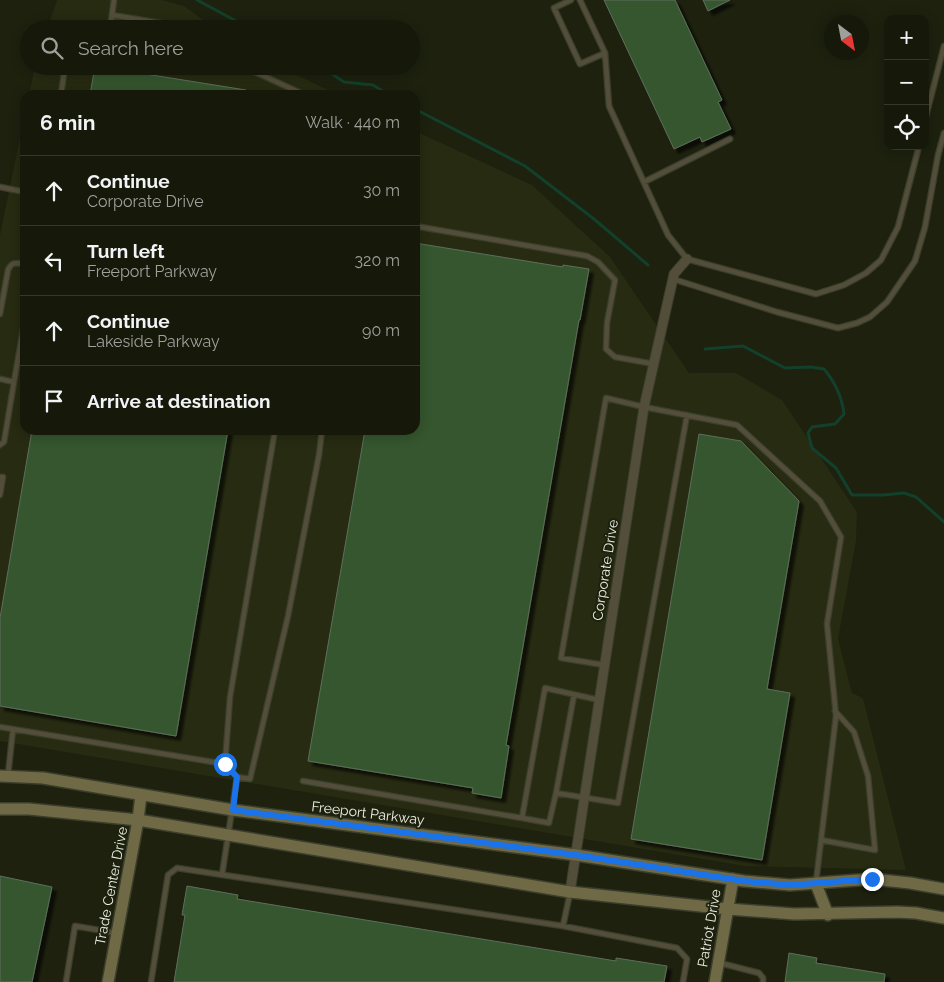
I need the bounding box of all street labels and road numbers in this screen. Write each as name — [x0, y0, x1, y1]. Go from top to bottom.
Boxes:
street label: Corporate Drive — [589, 518, 621, 622]
street label: Freeport Parkway — [311, 798, 426, 828]
street label: Trade Center Drive — [92, 825, 130, 947]
street label: Patriot Drive — [694, 888, 724, 968]

